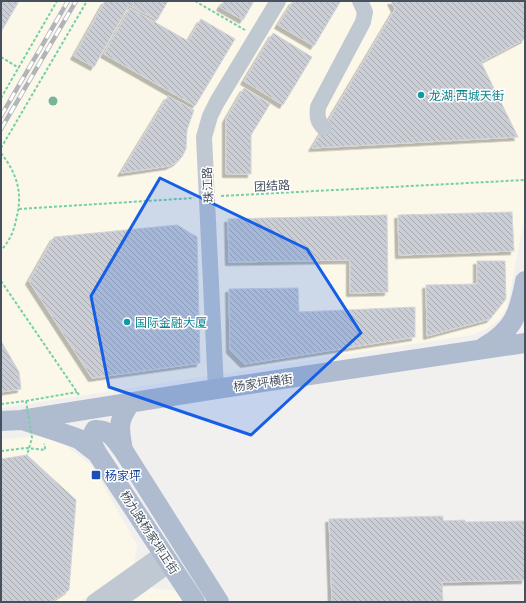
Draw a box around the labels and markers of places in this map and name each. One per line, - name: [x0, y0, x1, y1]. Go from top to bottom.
- place label: 龙湖·西城天街: [429, 88, 504, 102]
- marker: 龙湖·西城天街: [416, 90, 426, 100]
- place label: 国际金融大厦: [135, 315, 207, 329]
- marker: 国际金融大厦: [122, 317, 132, 327]
- place label: 杨家坪: [105, 468, 141, 482]
- marker: 杨家坪: [90, 469, 102, 481]

